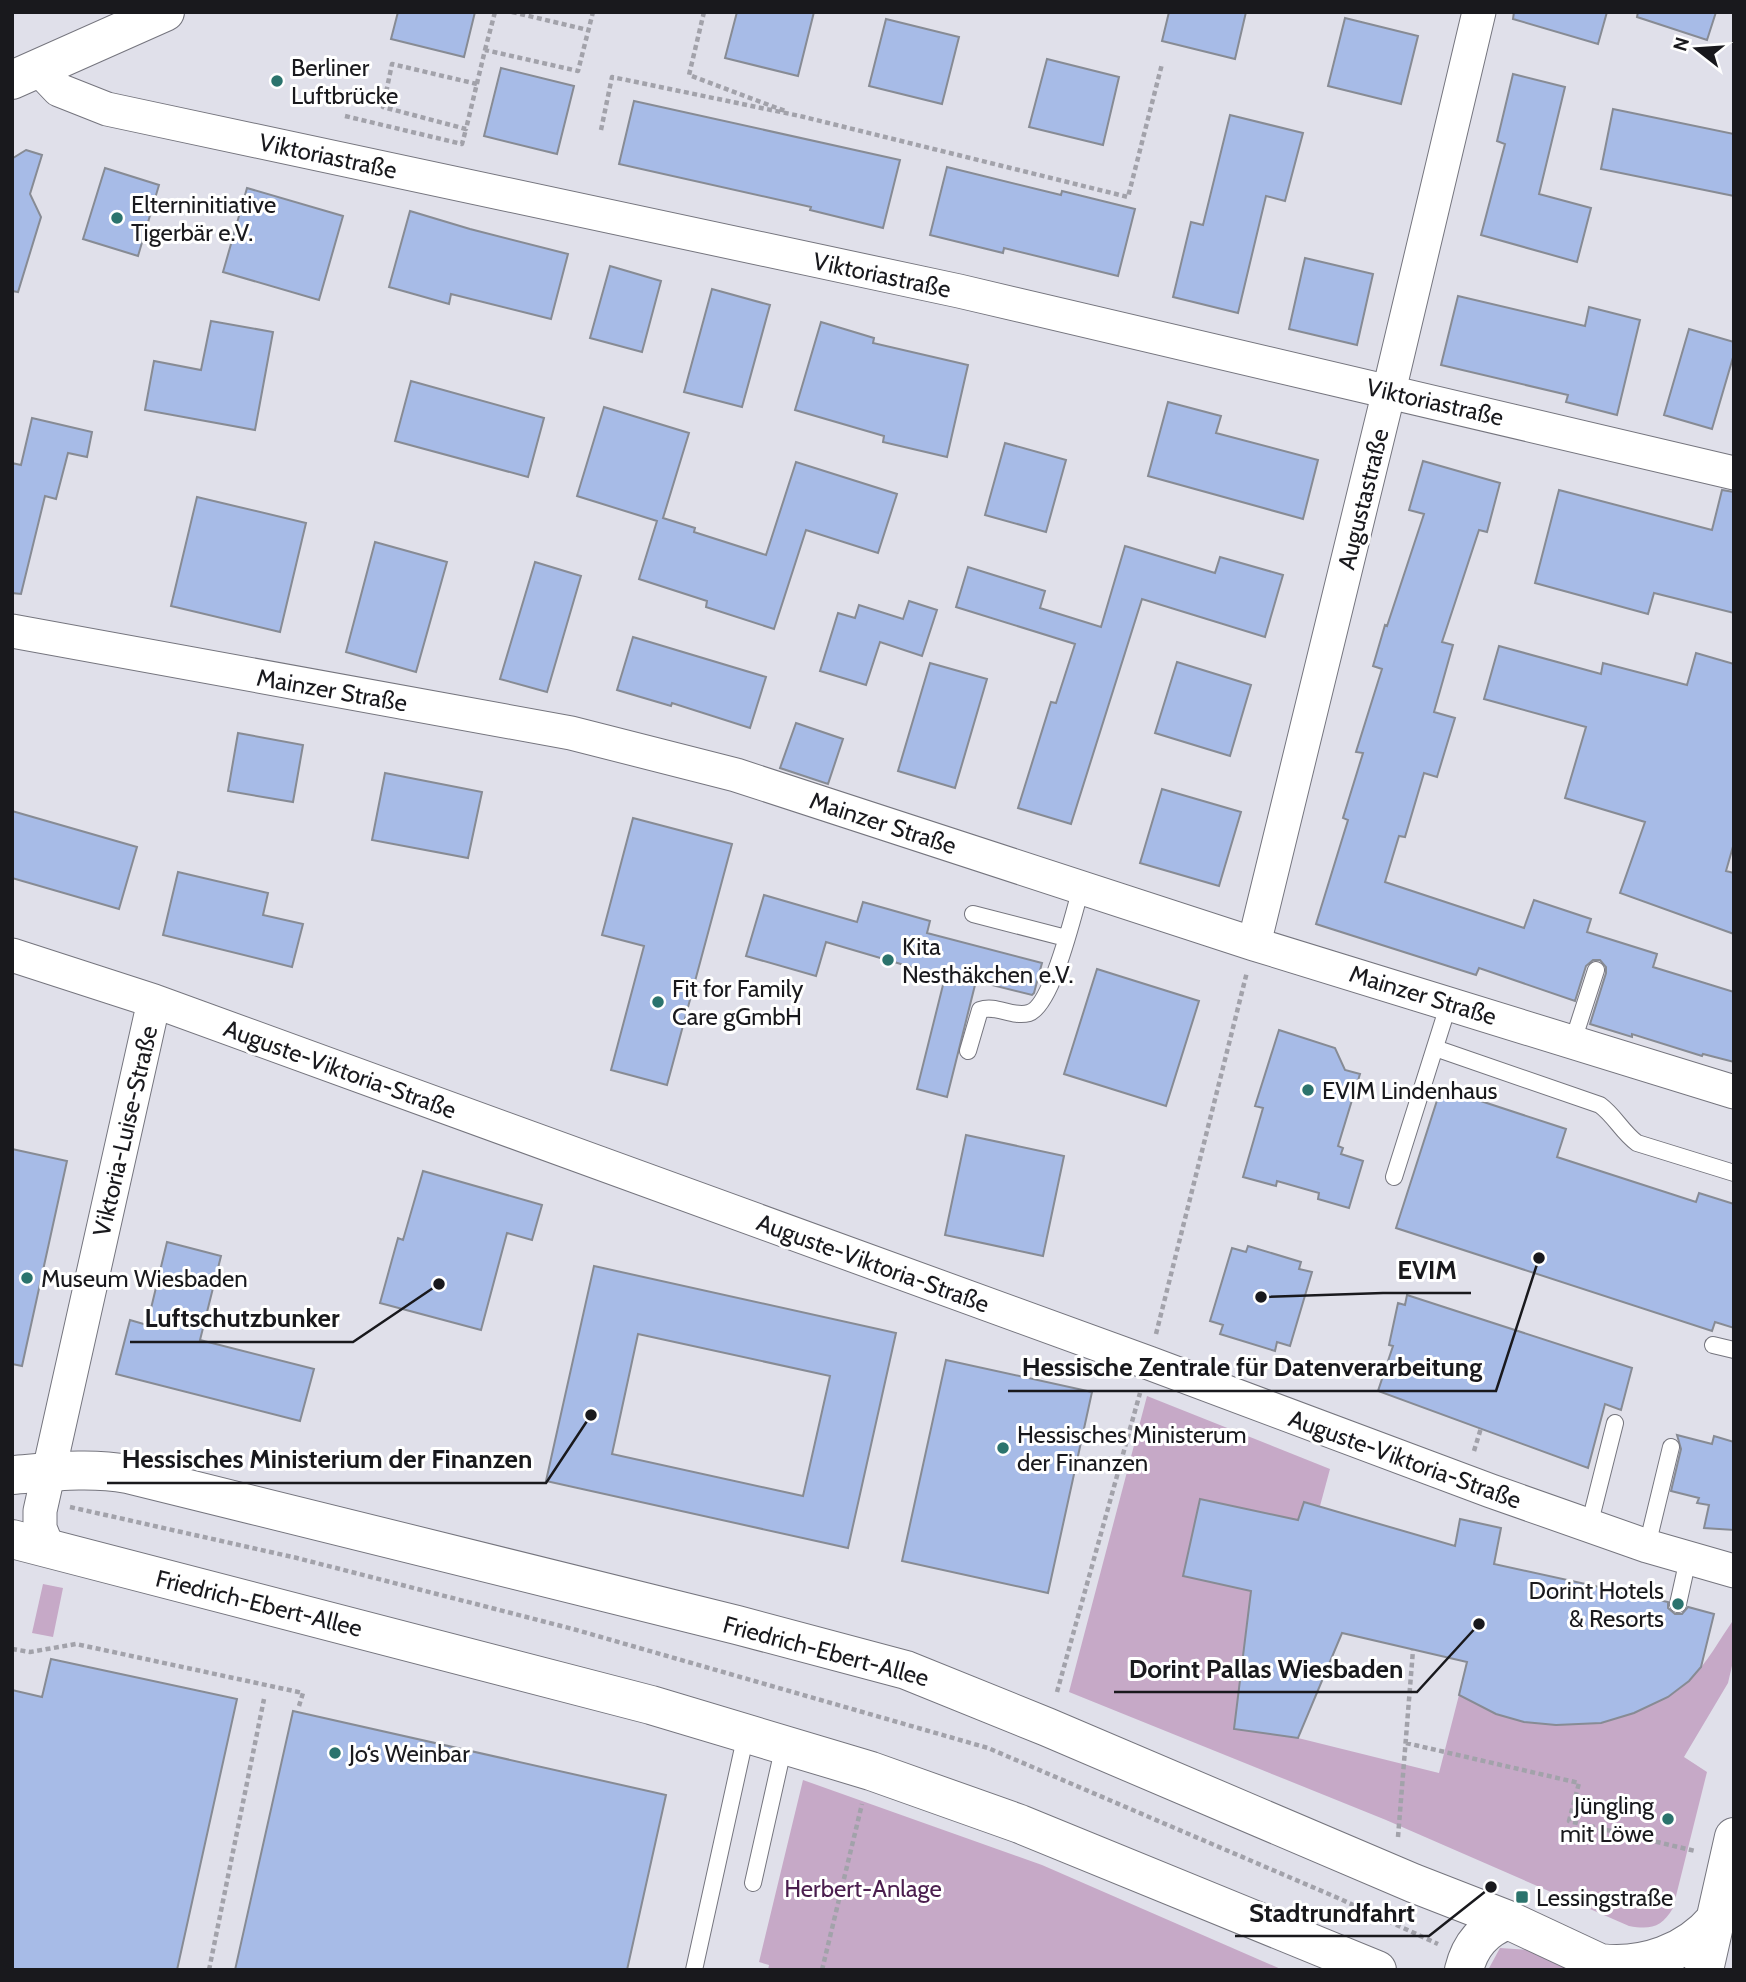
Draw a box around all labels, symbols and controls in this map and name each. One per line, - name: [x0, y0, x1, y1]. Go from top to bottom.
- north arrow: [1662, 14, 1732, 84]
- text: N: [1668, 34, 1694, 54]
- place label: Berliner Luftbrücke: [291, 53, 398, 110]
- marker: Berliner Luftbrücke: [269, 73, 285, 89]
- street label: Viktoriastraße: [257, 127, 399, 185]
- place label: Elterninitiative Tigerbär e.V.: [131, 190, 276, 247]
- marker: Elterninitiative Tigerbär e.V.: [109, 210, 125, 226]
- street label: Viktoriastraße: [811, 246, 953, 304]
- street label: Viktoriastraße: [1364, 372, 1506, 432]
- street label: Augustastraße: [1331, 426, 1395, 572]
- street label: Mainzer Straße: [254, 662, 410, 718]
- street label: Mainzer Straße: [806, 786, 960, 860]
- place label: Kita Nesthäkchen e.V.: [902, 932, 1073, 989]
- marker: Kita Nesthäkchen e.V.: [880, 952, 896, 968]
- street label: Mainzer Straße: [1346, 959, 1500, 1031]
- place label: Fit for Family Care gGmbH: [672, 974, 803, 1031]
- marker: Fit for Family Care gGmbH: [650, 994, 666, 1010]
- street label: Auguste-Viktoria-Straße: [220, 1013, 460, 1125]
- street label: Viktoria-Luise-Straße: [87, 1023, 163, 1239]
- place label: EVIM Lindenhaus: [1322, 1076, 1497, 1105]
- marker: EVIM Lindenhaus: [1300, 1082, 1316, 1098]
- street label: Auguste-Viktoria-Straße: [753, 1207, 993, 1319]
- callout: EVIM: [1383, 1246, 1471, 1293]
- text: EVIM: [1397, 1254, 1457, 1286]
- place label: Museum Wiesbaden: [41, 1264, 248, 1293]
- marker: Museum Wiesbaden: [19, 1270, 35, 1286]
- callout: Luftschutzbunker: [130, 1295, 353, 1342]
- text: Luftschutzbunker: [144, 1302, 340, 1334]
- callout: Hessische Zentrale für Datenverarbeitung: [1008, 1344, 1496, 1391]
- text: Hessische Zentrale für Datenverarbeitung: [1022, 1351, 1482, 1383]
- street label: Auguste-Viktoria-Straße: [1285, 1403, 1525, 1515]
- place label: Hessisches Ministerum der Finanzen: [1017, 1420, 1247, 1477]
- callout: Hessisches Ministerium der Finanzen: [107, 1436, 546, 1483]
- marker: Hessisches Ministerum der Finanzen: [995, 1440, 1011, 1456]
- text: Hessisches Ministerium der Finanzen: [122, 1443, 532, 1475]
- street label: Friedrich-Ebert-Allee: [153, 1563, 365, 1643]
- place label: Dorint Hotels & Resorts: [1529, 1576, 1664, 1633]
- marker: Dorint Hotels & Resorts: [1670, 1596, 1686, 1612]
- street label: Friedrich-Ebert-Allee: [720, 1610, 932, 1692]
- callout: Dorint Pallas Wiesbaden: [1114, 1645, 1417, 1692]
- text: Dorint Pallas Wiesbaden: [1129, 1653, 1403, 1685]
- place label: Jo‘s Weinbar: [348, 1739, 470, 1768]
- marker: Jo‘s Weinbar: [327, 1745, 343, 1761]
- place label: Jüngling mit Löwe: [1560, 1791, 1655, 1848]
- marker: Jüngling mit Löwe: [1660, 1811, 1676, 1827]
- park label: Herbert-Anlage: [784, 1874, 942, 1903]
- place label: Lessingstraße: [1536, 1883, 1673, 1912]
- callout: Stadtrundfahrt: [1235, 1889, 1429, 1936]
- marker: Lessingstraße: [1514, 1889, 1530, 1905]
- text: Stadtrundfahrt: [1249, 1897, 1415, 1929]

